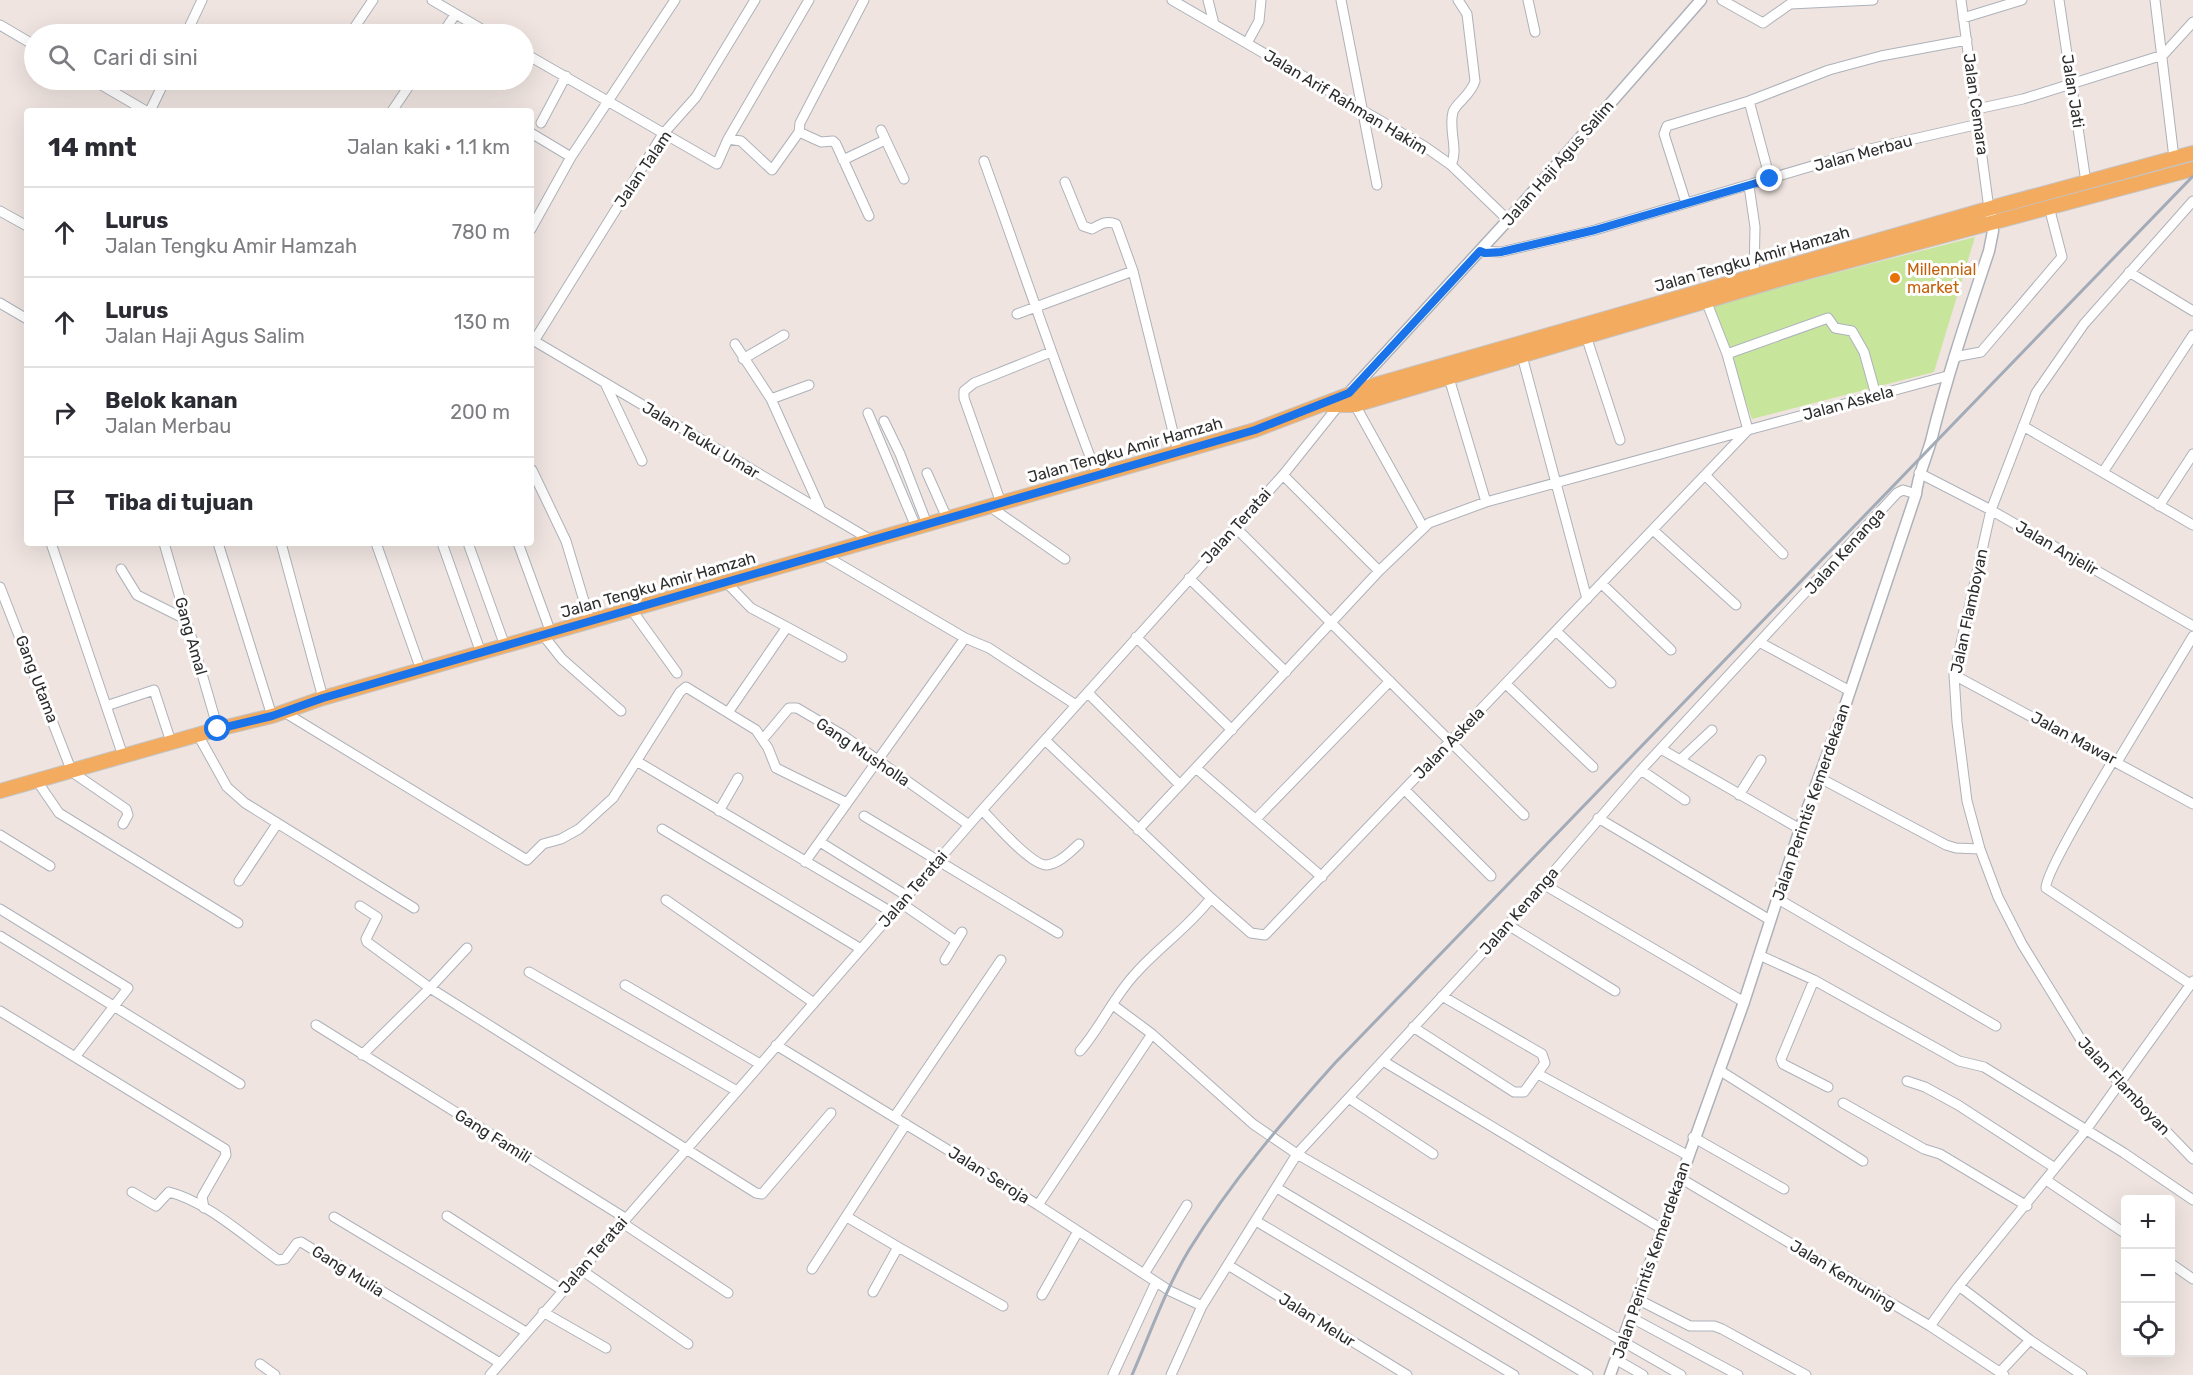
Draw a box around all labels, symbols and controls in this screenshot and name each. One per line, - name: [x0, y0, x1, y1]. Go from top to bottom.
- search box: [24, 24, 534, 90]
- icon: search: [45, 41, 78, 74]
- text: Cari di sini: [93, 44, 198, 71]
- street label: Jalan Arif Rahman Hakim: [1261, 46, 1431, 158]
- street label: Jalan Cemara: [1959, 52, 1993, 156]
- street label: Jalan Jati: [2058, 53, 2088, 129]
- street label: Jalan Haji Agus Salim: [1498, 96, 1618, 230]
- street label: Jalan Talam: [610, 127, 676, 211]
- street label: Jalan Merbau: [1812, 131, 1914, 175]
- text: 14 mnt: [48, 132, 137, 163]
- text: Jalan kaki · 1.1 km: [347, 135, 510, 159]
- route end: [1756, 165, 1782, 191]
- text: Lurus: [105, 207, 168, 234]
- icon: ahead: [48, 216, 81, 249]
- text: 780 m: [452, 220, 510, 244]
- street label: Jalan Tengku Amir Hamzah: [1652, 222, 1852, 296]
- text: Jalan Tengku Amir Hamzah: [105, 234, 357, 258]
- place label: Millennial market: [1907, 260, 1976, 297]
- marker: Millennial market: [1888, 271, 1902, 285]
- text: Lurus: [105, 297, 168, 324]
- icon: ahead: [48, 306, 81, 339]
- text: 130 m: [454, 310, 510, 334]
- text: Jalan Haji Agus Salim: [105, 324, 305, 348]
- street label: Jalan Askela: [1801, 382, 1895, 424]
- text: Belok kanan: [105, 387, 238, 414]
- icon: right: [48, 396, 81, 429]
- street label: Jalan Teuku Umar: [639, 398, 763, 482]
- text: 200 m: [450, 400, 510, 424]
- street label: Jalan Tengku Amir Hamzah: [1025, 413, 1225, 487]
- text: Jalan Merbau: [105, 414, 231, 438]
- street label: Jalan Teratai: [1197, 484, 1275, 568]
- icon: arrive: [48, 486, 81, 519]
- text: Tiba di tujuan: [105, 489, 253, 516]
- street label: Jalan Kenanga: [1801, 504, 1889, 598]
- street label: Jalan Anjelir: [2012, 517, 2102, 579]
- street label: Jalan Flamboyan: [1947, 547, 1991, 675]
- street label: Jalan Tengku Amir Hamzah: [558, 548, 758, 622]
- street label: Gang Amal: [171, 595, 211, 677]
- street label: Gang Utama: [12, 633, 62, 725]
- street label: Jalan Perintis Kemerdekaan: [1768, 701, 1854, 903]
- street label: Jalan Askela: [1410, 703, 1488, 783]
- street label: Jalan Mawar: [2028, 707, 2120, 769]
- street label: Gang Musholla: [813, 714, 913, 790]
- route start: [204, 715, 230, 741]
- street label: Jalan Teratai: [875, 847, 951, 931]
- street label: Jalan Kenanga: [1476, 863, 1562, 959]
- street label: Jalan Flamboyan: [2074, 1033, 2174, 1139]
- street label: Gang Famili: [451, 1105, 535, 1167]
- street label: Jalan Seroja: [945, 1143, 1033, 1207]
- street label: Jalan Perintis Kemerdekaan: [1608, 1159, 1694, 1361]
- map controls: [2121, 1195, 2175, 1357]
- button: +: [2121, 1195, 2175, 1249]
- street label: Jalan Teratai: [555, 1213, 631, 1297]
- street label: Jalan Kemuning: [1787, 1236, 1899, 1314]
- street label: Gang Mulia: [308, 1241, 388, 1301]
- button: −: [2121, 1249, 2175, 1303]
- street label: Jalan Melur: [1275, 1289, 1359, 1351]
- button: locate: [2121, 1303, 2175, 1357]

